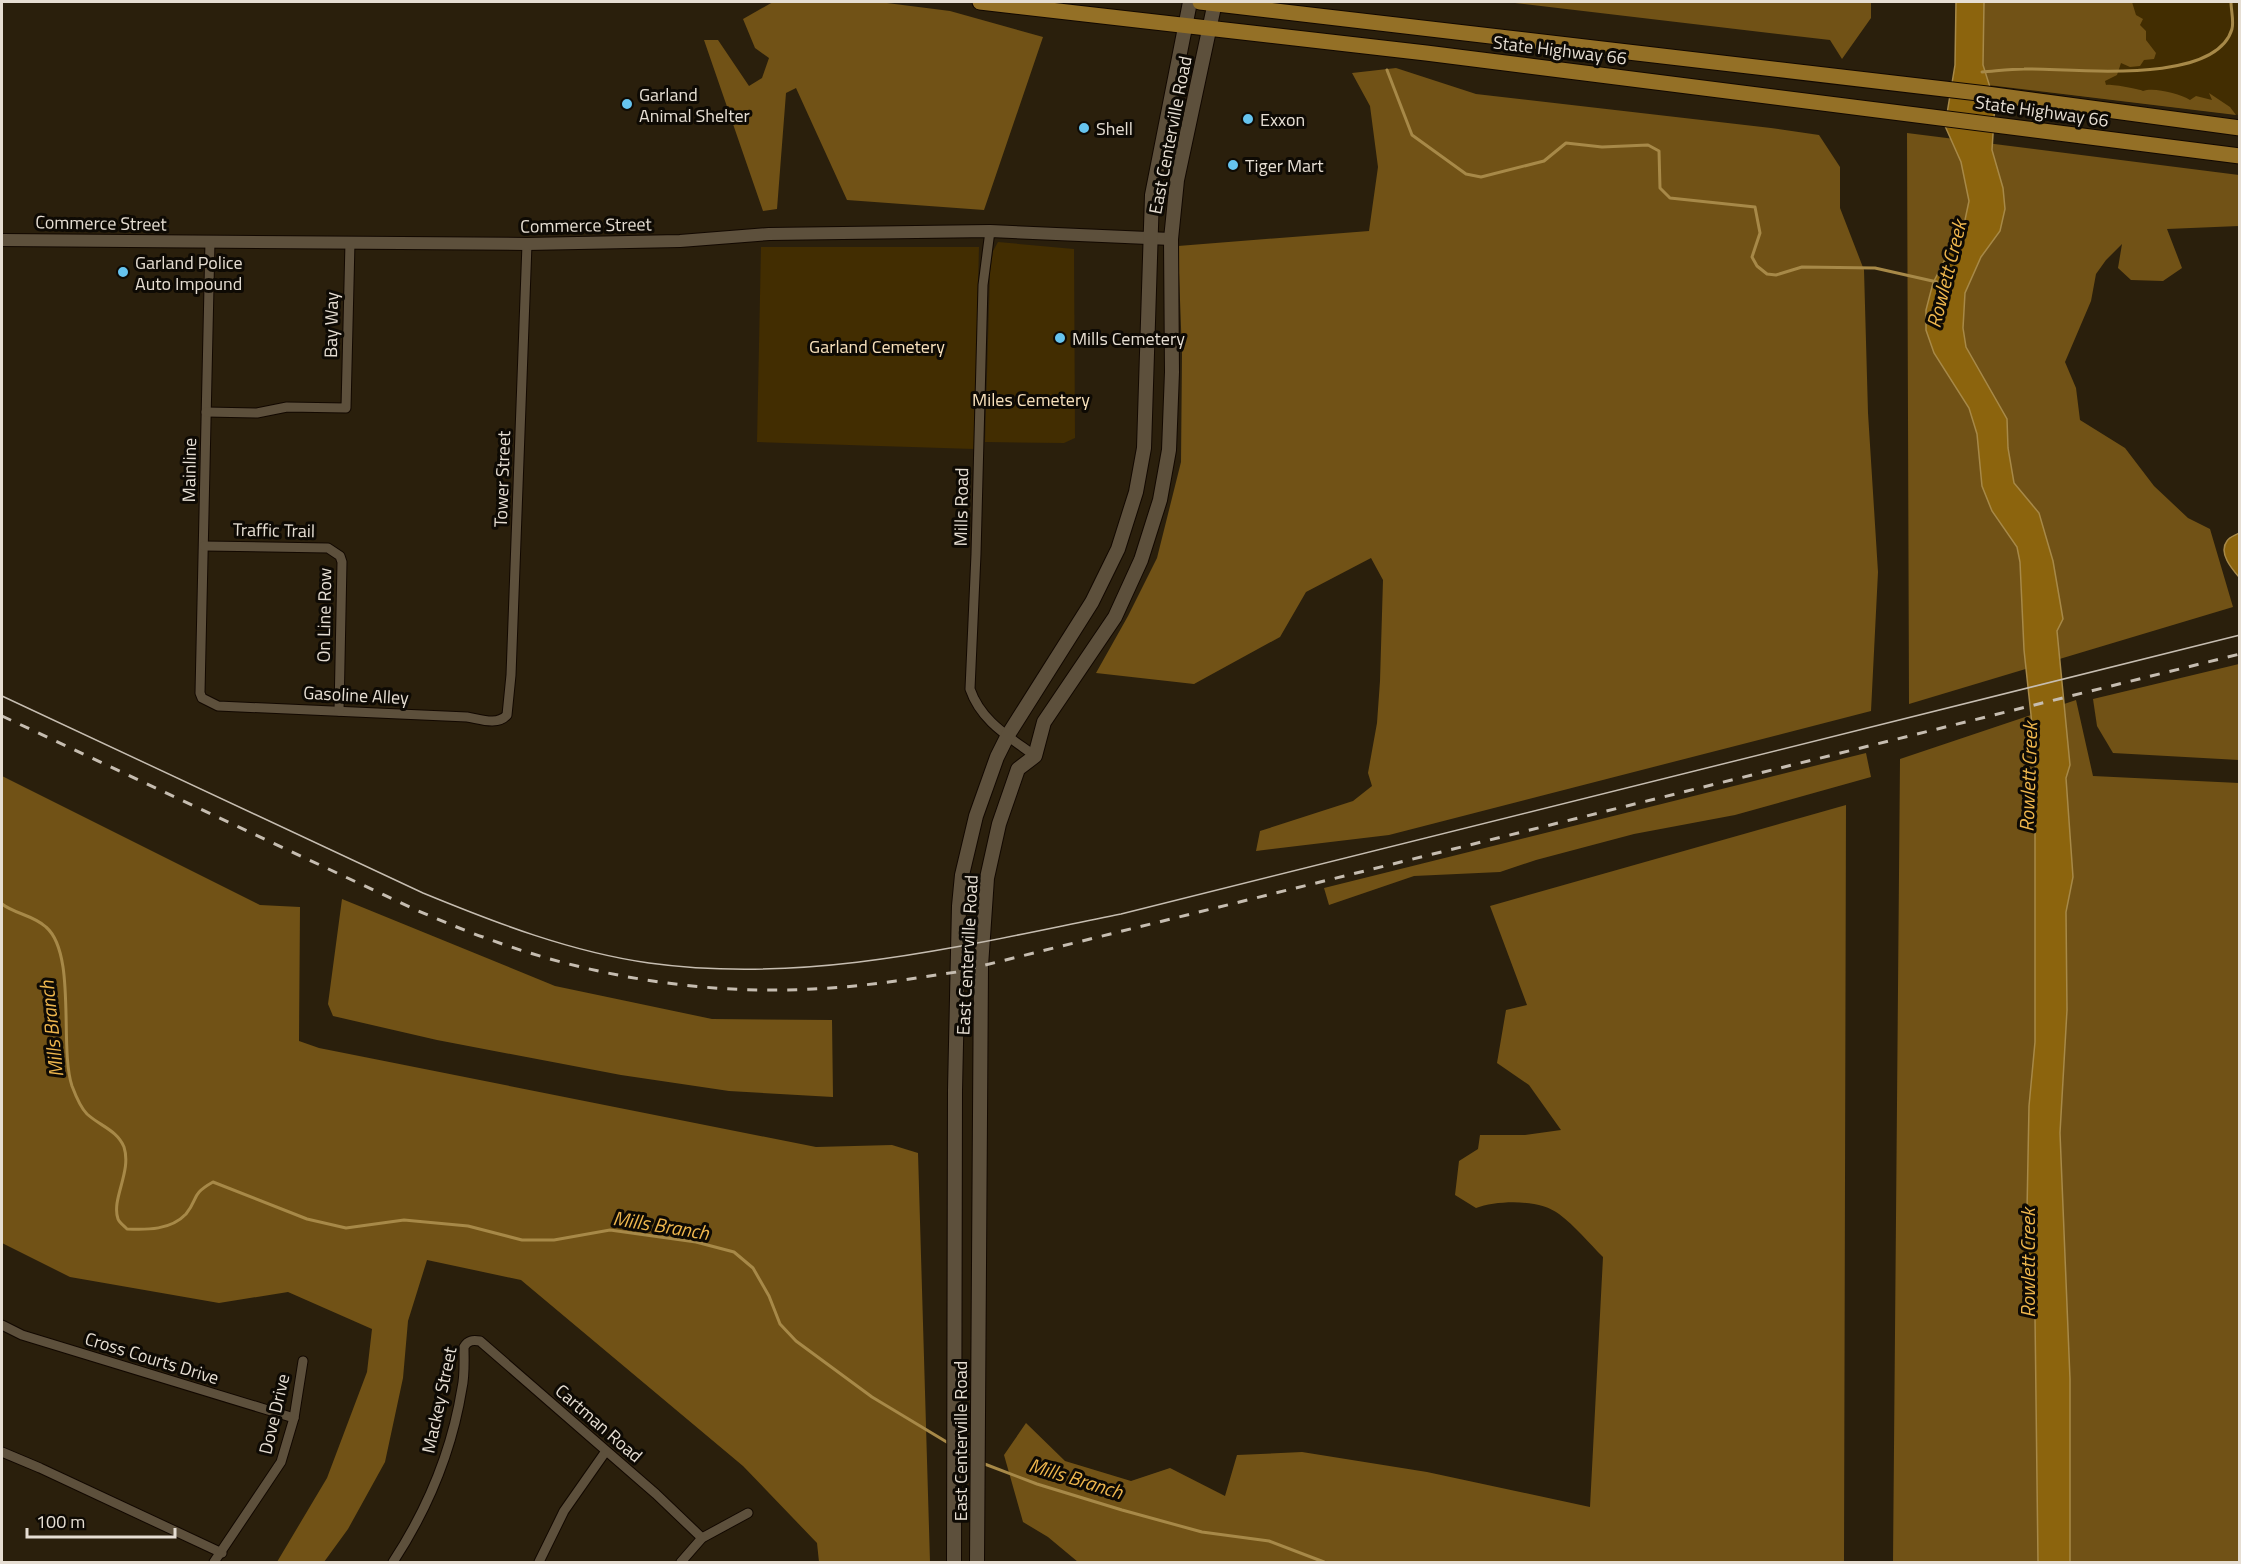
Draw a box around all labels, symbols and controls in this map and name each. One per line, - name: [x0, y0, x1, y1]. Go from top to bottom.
- street label: State Highway 66: [1492, 28, 1628, 72]
- street label: East Centerville Road: [1141, 54, 1199, 216]
- place label: Garland Animal Shelter: [639, 81, 750, 129]
- street label: State Highway 66: [1973, 88, 2111, 134]
- marker: Garland Animal Shelter: [620, 97, 634, 111]
- place label: Exxon: [1260, 106, 1305, 133]
- marker: Exxon: [1241, 112, 1255, 126]
- place label: Shell: [1096, 115, 1133, 142]
- marker: Shell: [1077, 121, 1091, 135]
- place label: Tiger Mart: [1245, 152, 1324, 179]
- marker: Tiger Mart: [1226, 158, 1240, 172]
- street label: Commerce Street: [35, 208, 168, 238]
- street label: Commerce Street: [520, 210, 653, 240]
- water label: Rowlett Creek: [1918, 215, 1975, 331]
- place label: Garland Police Auto Impound: [135, 249, 243, 297]
- marker: Garland Police Auto Impound: [116, 265, 130, 279]
- street label: Bay Way: [317, 291, 345, 358]
- place label: Mills Cemetery: [1072, 325, 1185, 352]
- marker: Mills Cemetery: [1053, 331, 1067, 345]
- park label: Garland Cemetery: [809, 333, 945, 360]
- park label: Miles Cemetery: [972, 386, 1090, 413]
- street label: Tower Street: [487, 430, 517, 528]
- street label: Mainline: [175, 437, 203, 503]
- street label: Mills Road: [947, 467, 975, 547]
- street label: Traffic Trail: [233, 516, 315, 544]
- street label: On Line Row: [310, 567, 338, 663]
- street label: Gasoline Alley: [303, 679, 410, 711]
- water label: Rowlett Creek: [2011, 720, 2045, 832]
- street label: East Centerville Road: [949, 874, 985, 1036]
- water label: Mills Branch: [30, 978, 71, 1079]
- water label: Mills Branch: [611, 1202, 712, 1248]
- water label: Rowlett Creek: [2012, 1206, 2043, 1318]
- street label: Cross Courts Drive: [82, 1325, 222, 1391]
- street label: Mackey Street: [415, 1344, 464, 1456]
- street label: East Centerville Road: [947, 1361, 974, 1521]
- street label: Dove Drive: [252, 1371, 296, 1457]
- street label: Cartman Road: [549, 1377, 649, 1469]
- water label: Mills Branch: [1025, 1449, 1128, 1507]
- scale bar: [27, 1501, 176, 1539]
- text: 100 m: [36, 1508, 85, 1535]

